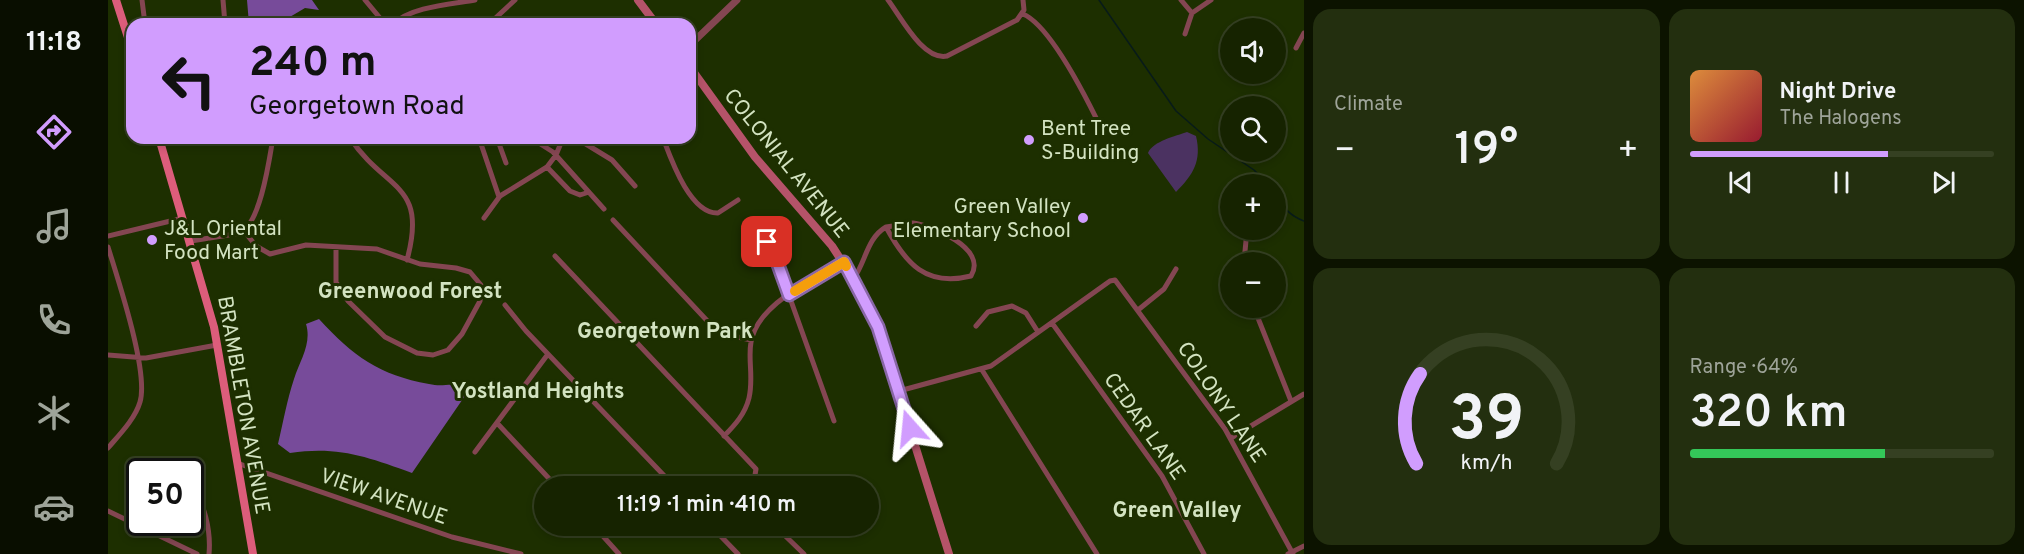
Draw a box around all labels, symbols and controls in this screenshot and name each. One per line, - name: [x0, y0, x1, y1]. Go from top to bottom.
- map controls: [1220, 18, 1286, 318]
- button: sound: [1220, 18, 1286, 84]
- text: 11:18: [26, 26, 82, 60]
- text: 240 m: [249, 38, 377, 91]
- icon: left: [150, 42, 228, 120]
- text: Night Drive: [1780, 79, 1896, 106]
- street label: COLONIAL AVENUE: [717, 84, 855, 244]
- text: Georgetown Road: [249, 90, 465, 124]
- text: Climate: [1334, 92, 1403, 118]
- button: search: [1220, 96, 1286, 162]
- text: The Halogens: [1780, 106, 1902, 132]
- icon: directions: [33, 111, 75, 153]
- place label: Bent Tree S-Building: [1041, 116, 1139, 167]
- text: 19°: [1454, 123, 1518, 180]
- text: −: [1334, 131, 1355, 173]
- text: +: [1617, 131, 1638, 173]
- marker: Bent Tree S-Building: [1022, 133, 1036, 147]
- icon: previous: [1724, 166, 1757, 199]
- icon: pause: [1825, 166, 1858, 199]
- icon: next: [1927, 166, 1960, 199]
- button: +: [1220, 174, 1286, 240]
- place label: Green Valley Elementary School: [893, 194, 1071, 245]
- icon: music: [33, 205, 75, 247]
- marker: Green Valley Elementary School: [1076, 211, 1090, 225]
- place label: J&L Oriental Food Mart: [164, 216, 282, 267]
- pin: [741, 216, 792, 267]
- icon: arrive: [750, 225, 783, 258]
- marker: J&L Oriental Food Mart: [145, 233, 159, 247]
- button: −: [1220, 252, 1286, 318]
- district label: Greenwood Forest: [318, 279, 502, 306]
- street label: BRAMBLETON AVENUE: [210, 294, 275, 517]
- icon: phone: [33, 299, 75, 341]
- district label: Georgetown Park: [577, 319, 753, 346]
- street label: COLONY LANE: [1170, 337, 1271, 469]
- text: Range · 64%: [1690, 355, 1798, 381]
- street label: CEDAR LANE: [1097, 368, 1191, 486]
- district label: Yostland Heights: [451, 379, 625, 406]
- text: 39: [1448, 383, 1524, 462]
- text: 320 km: [1690, 386, 1847, 443]
- icon: climate: [33, 392, 75, 434]
- position arrow: [878, 396, 942, 460]
- text: km/h: [1460, 450, 1512, 477]
- speed limit sign: 50: [126, 458, 204, 536]
- street label: VIEW AVENUE: [316, 463, 451, 532]
- icon: car: [33, 486, 75, 528]
- text: 11:19 · 1 min · 410 m: [617, 492, 796, 519]
- district label: Green Valley: [1113, 498, 1241, 525]

